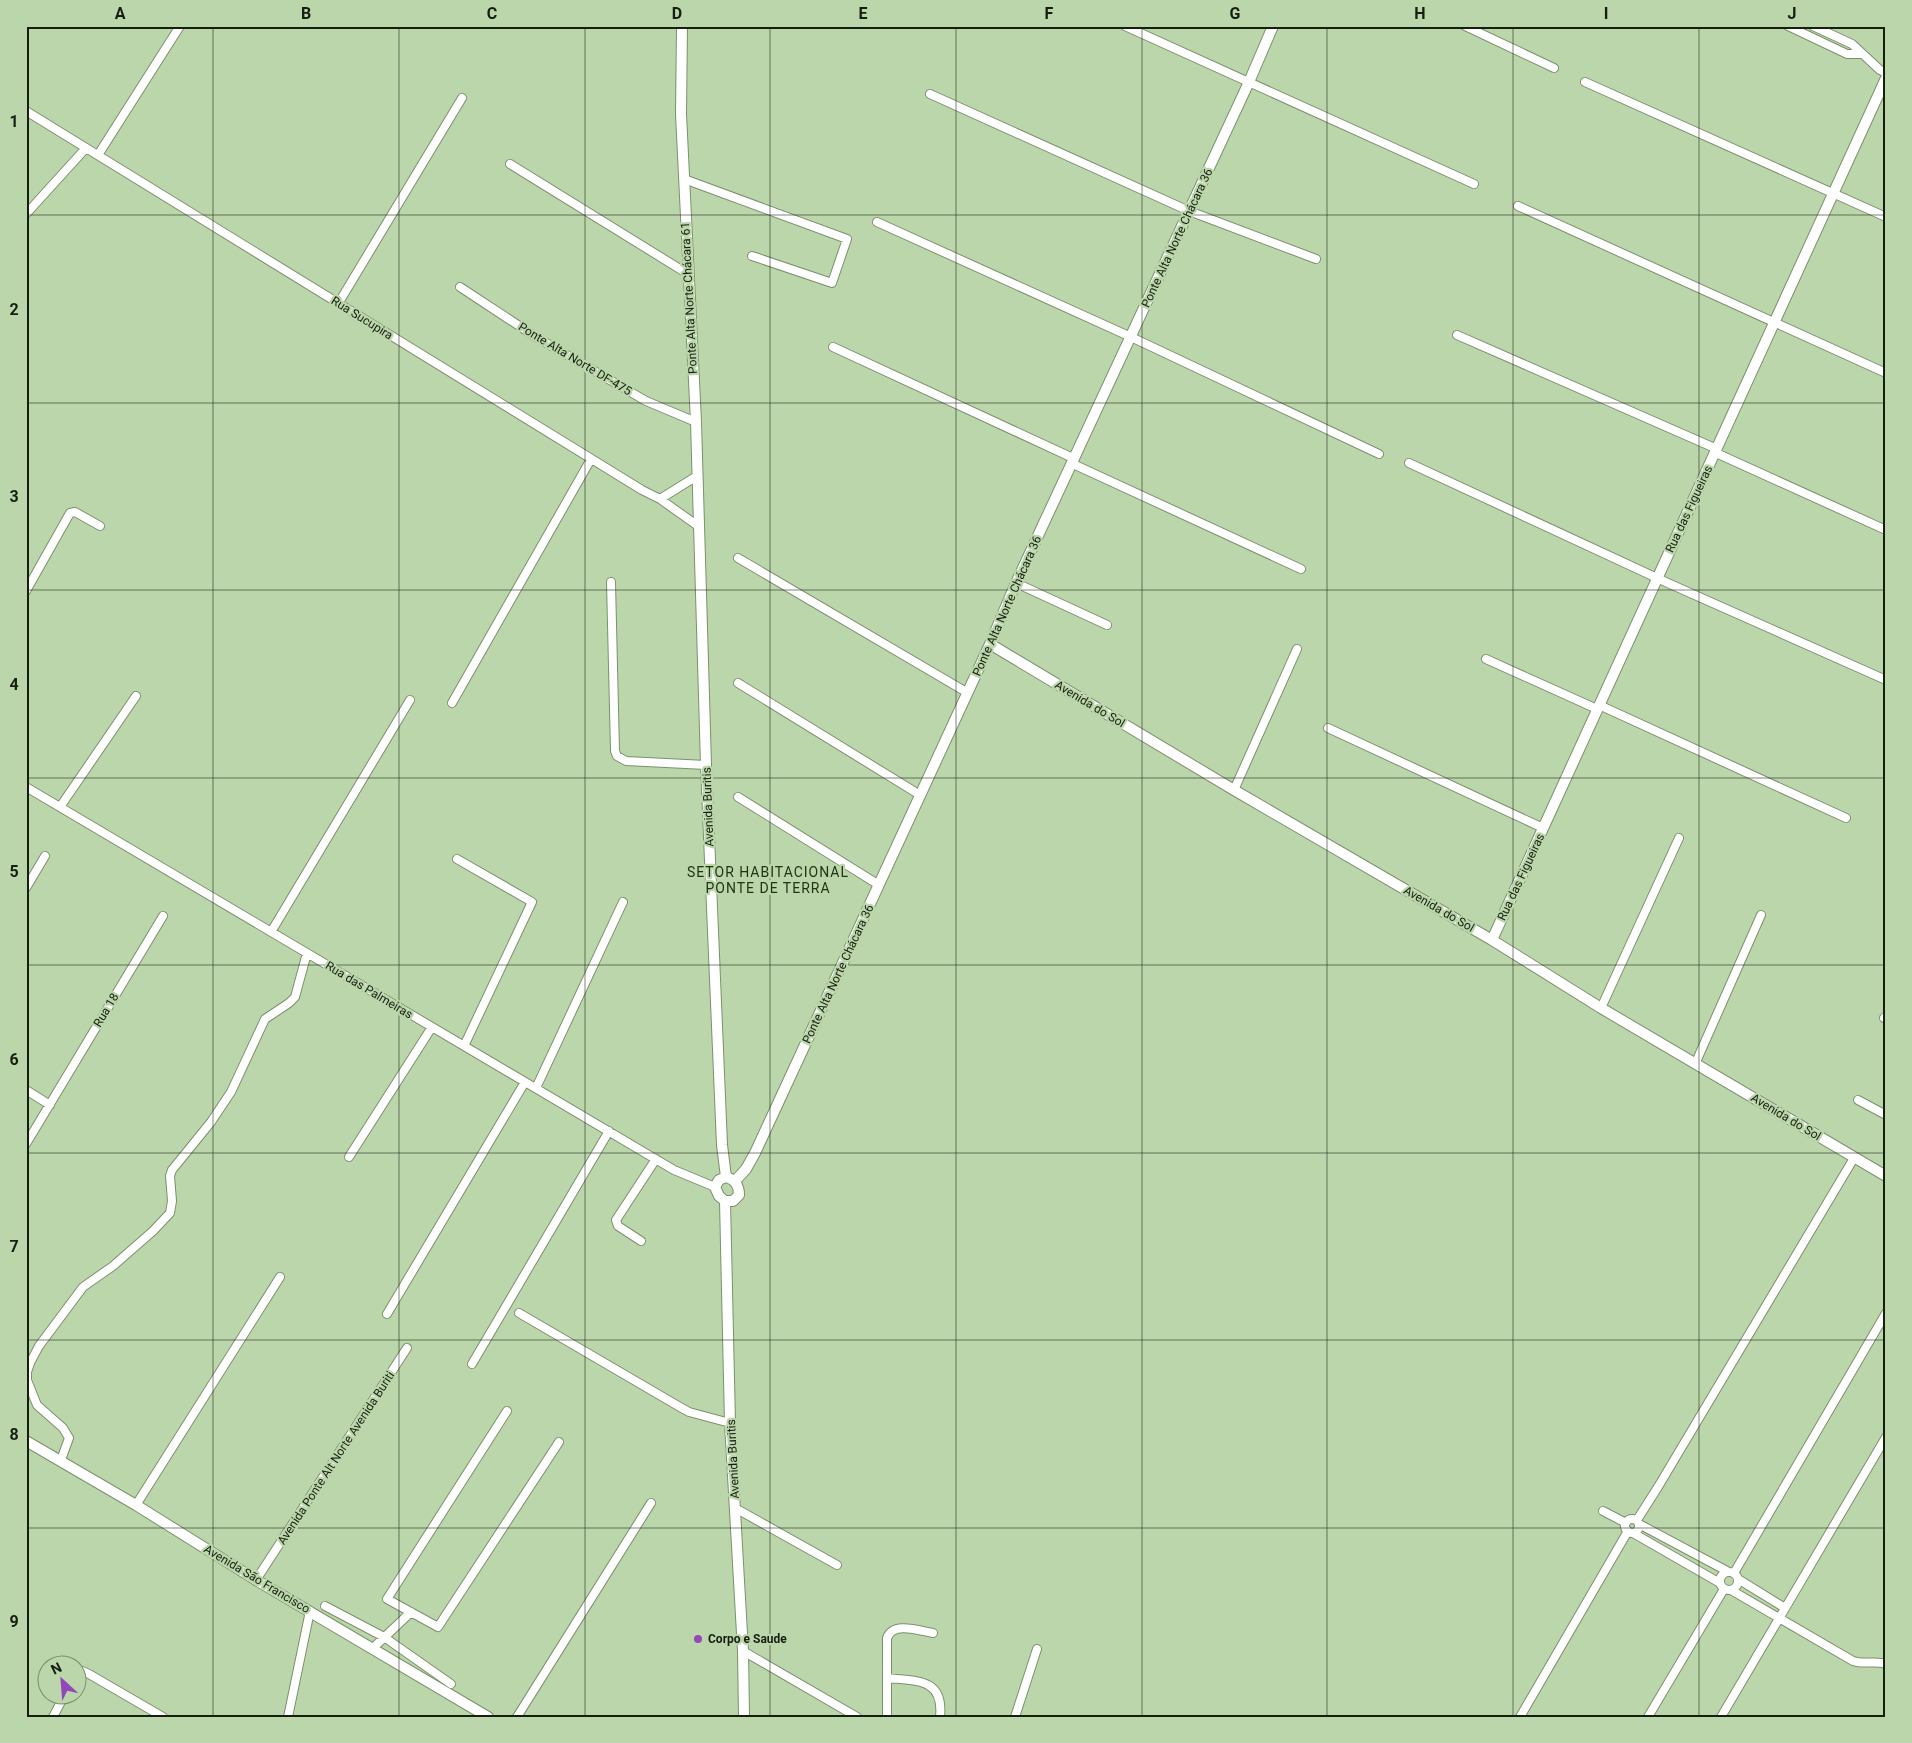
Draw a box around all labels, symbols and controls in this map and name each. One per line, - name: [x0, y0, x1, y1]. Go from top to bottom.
- text: A: [115, 4, 126, 23]
- text: B: [301, 4, 311, 23]
- text: C: [487, 4, 497, 23]
- text: D: [672, 4, 682, 23]
- text: E: [859, 4, 868, 23]
- text: F: [1045, 4, 1054, 23]
- text: G: [1230, 4, 1241, 23]
- text: H: [1414, 4, 1426, 23]
- text: I: [1604, 4, 1608, 23]
- text: J: [1788, 4, 1796, 23]
- text: 1: [9, 112, 19, 131]
- street label: Ponte Alta Norte Chácara 36: [1139, 166, 1216, 310]
- street label: Ponte Alta Norte Chácara 61: [678, 222, 700, 374]
- street label: Rua Sucupira: [329, 293, 395, 343]
- text: 2: [9, 300, 19, 319]
- street label: Ponte Alta Norte DF-475: [516, 320, 634, 398]
- street label: Rua das Figueiras: [1663, 463, 1715, 555]
- text: 3: [9, 487, 19, 506]
- street label: Ponte Alta Norte Chácara 36: [970, 533, 1044, 678]
- text: 4: [9, 675, 19, 694]
- street label: Avenida do Sol: [1053, 678, 1127, 730]
- street label: Avenida Buritis: [700, 767, 716, 847]
- street label: Rua das Figueiras: [1495, 831, 1547, 923]
- text: 5: [9, 862, 19, 881]
- district label: SETOR HABITACIONAL PONTE DE TERRA: [687, 864, 849, 896]
- street label: Avenida do Sol: [1401, 883, 1477, 935]
- street label: Ponte Alta Norte Chácara 36: [800, 902, 877, 1046]
- street label: Rua das Palmeiras: [323, 958, 415, 1022]
- street label: Rua 18: [90, 990, 122, 1029]
- text: 6: [9, 1050, 19, 1069]
- street label: Avenida do Sol: [1749, 1091, 1823, 1143]
- text: 7: [9, 1237, 19, 1256]
- street label: Avenida Ponte Alt Norte Avenida Buriti: [275, 1369, 397, 1547]
- street label: Avenida Buritis: [724, 1419, 742, 1499]
- text: 8: [9, 1425, 19, 1444]
- street label: Avenida São Francisco: [202, 1542, 313, 1616]
- text: 9: [9, 1612, 19, 1631]
- place label: Corpo e Saude: [708, 1632, 787, 1646]
- marker: Corpo e Saude: [692, 1633, 704, 1645]
- north arrow: [38, 1656, 88, 1706]
- text: N: [48, 1659, 64, 1678]

